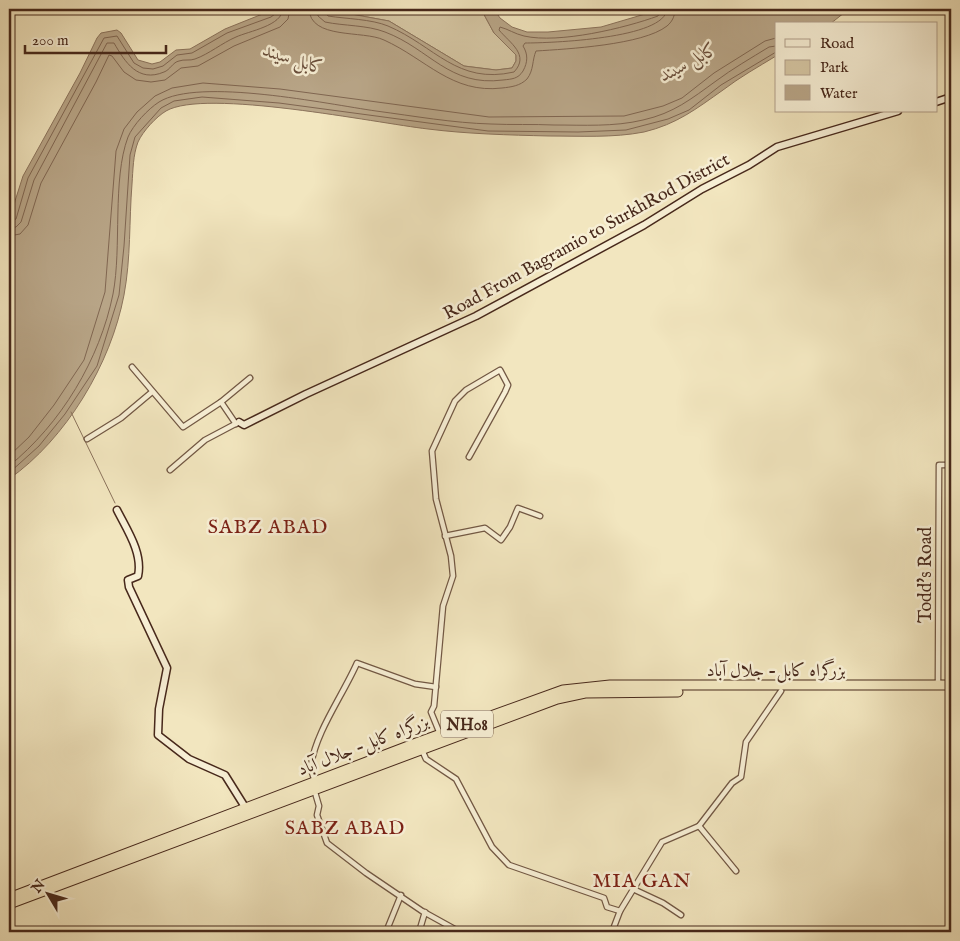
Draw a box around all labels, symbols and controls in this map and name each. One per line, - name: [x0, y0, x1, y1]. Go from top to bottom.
- scale bar: [25, 22, 166, 54]
- legend: [775, 22, 938, 112]
- text: 200 m: [32, 31, 69, 50]
- text: Road: [820, 34, 855, 53]
- water label: کابل سيند: [655, 37, 723, 88]
- water label: کابل سيند: [259, 39, 327, 81]
- text: Park: [820, 58, 850, 77]
- text: Water: [820, 84, 858, 103]
- street label: Road From Bagramio to SurkhRod District: [439, 149, 734, 326]
- district label: SABZ ABAD: [208, 515, 328, 540]
- street label: Todd's Road: [915, 527, 938, 623]
- street label: بزرگراه کابل- جلال آباد: [706, 658, 846, 683]
- street label: بزرگراه کابل- جلال آباد: [294, 709, 433, 782]
- road number: NH08: [441, 711, 493, 738]
- district label: SABZ ABAD: [285, 816, 405, 841]
- north arrow: [22, 868, 72, 918]
- district label: MIA GAN: [593, 869, 691, 894]
- text: N: [27, 876, 49, 898]

